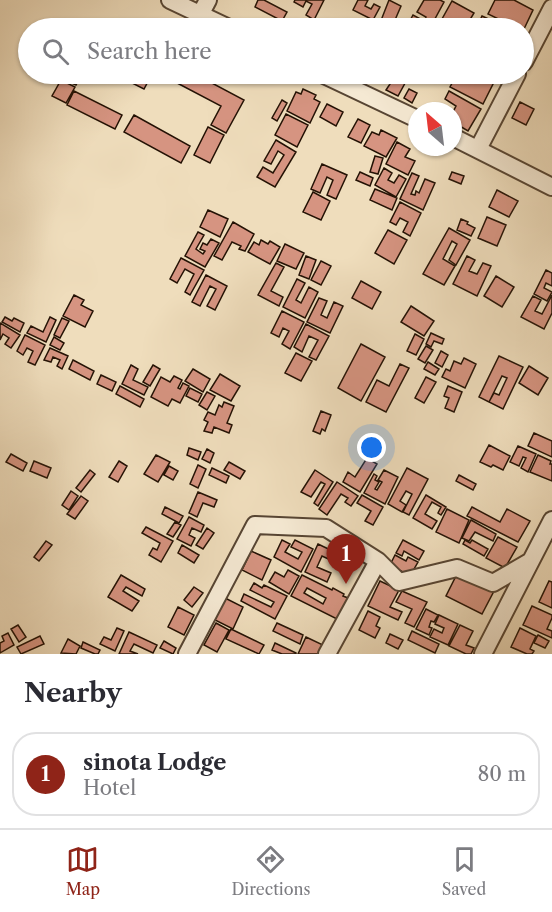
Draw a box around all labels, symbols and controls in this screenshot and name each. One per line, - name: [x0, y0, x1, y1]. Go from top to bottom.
- search box: [18, 18, 534, 84]
- icon: search: [39, 35, 72, 68]
- text: Search here: [87, 38, 212, 65]
- north arrow: [408, 102, 462, 156]
- your location: [357, 433, 386, 462]
- pin: 1: [326, 534, 366, 584]
- text: Nearby: [24, 677, 122, 709]
- text: sinota Lodge: [83, 749, 227, 776]
- text: 1: [41, 762, 50, 786]
- text: 80 m: [478, 762, 526, 786]
- text: Hotel: [83, 776, 136, 800]
- tab: Map: [66, 843, 100, 899]
- tab: Directions: [231, 843, 310, 899]
- tab: Saved: [442, 843, 486, 899]

